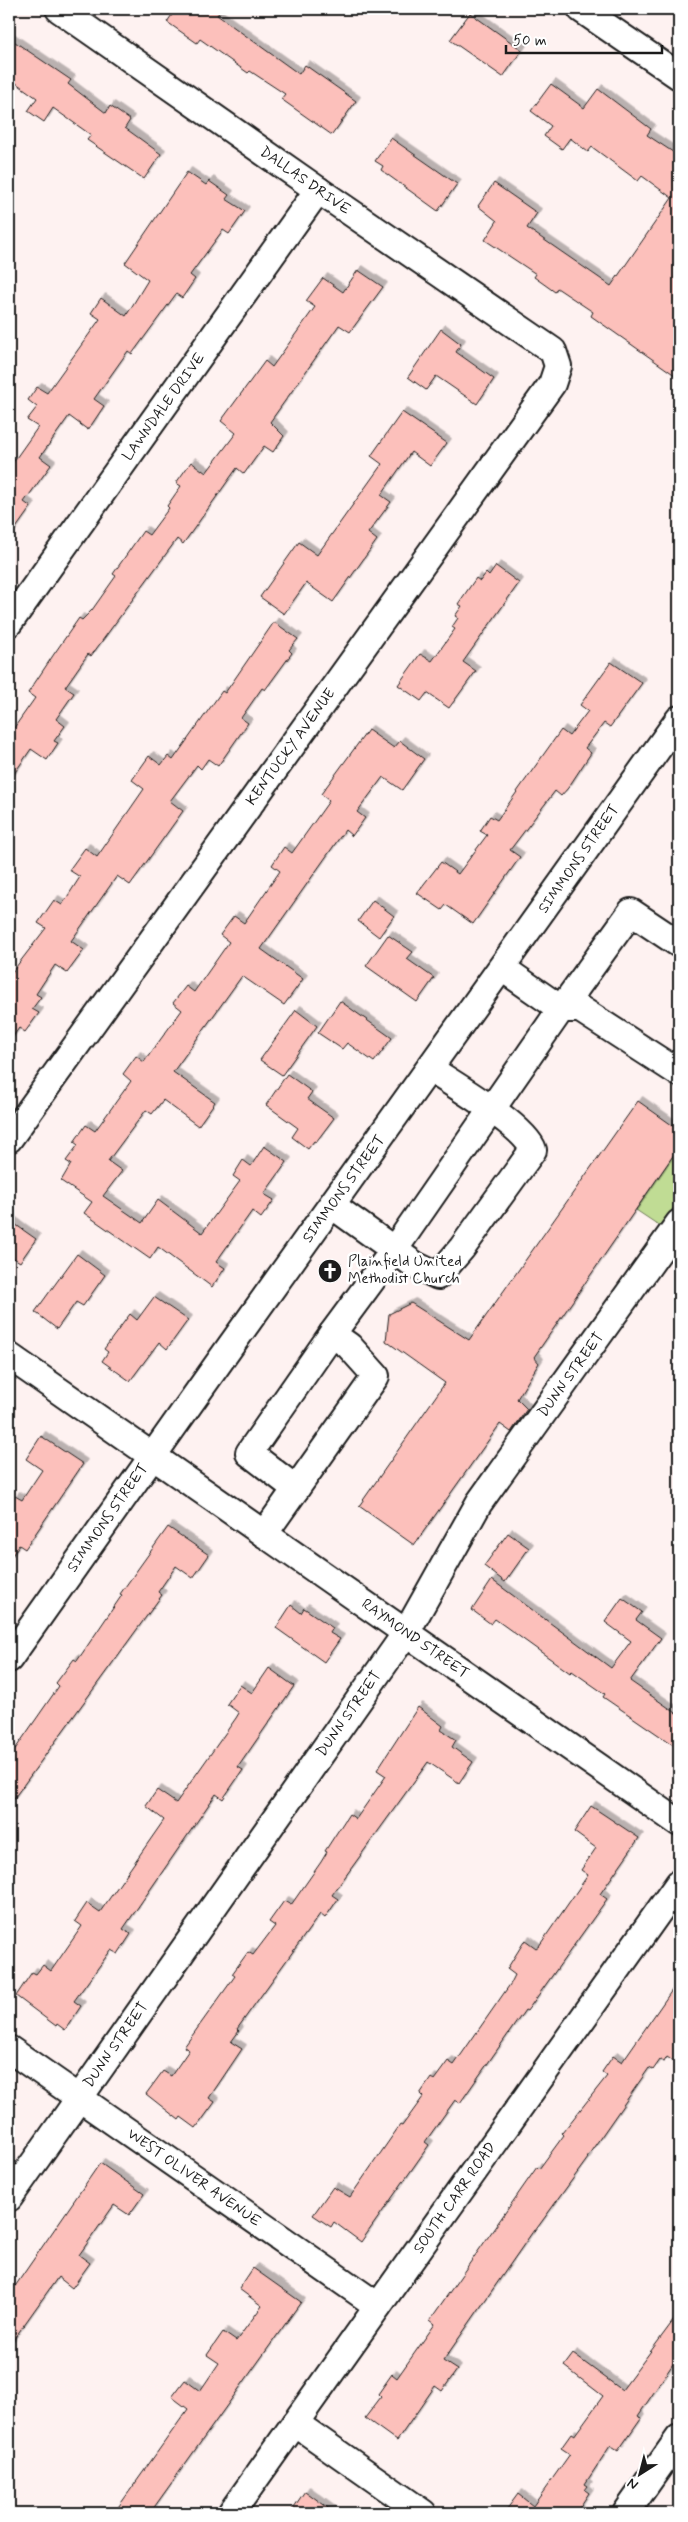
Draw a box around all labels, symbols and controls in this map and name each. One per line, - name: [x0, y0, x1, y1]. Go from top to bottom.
- scale bar: [506, 22, 662, 54]
- text: 50 m: [513, 31, 547, 51]
- street label: DALLAS DRIVE: [256, 142, 355, 220]
- street label: LAWNDALE DRIVE: [118, 349, 210, 465]
- street label: KENTUCKY AVENUE: [242, 684, 340, 810]
- street label: SIMMONS STREET: [534, 800, 624, 917]
- street label: SIMMONS STREET: [298, 1131, 390, 1247]
- place label: Plainfield United Methodist Church: [348, 1252, 462, 1289]
- church icon: Plainfield United Methodist Church: [317, 1258, 343, 1284]
- street label: DUNN STREET: [533, 1328, 609, 1422]
- street label: SIMMONS STREET: [63, 1459, 153, 1576]
- street label: RAYMOND STREET: [357, 1594, 473, 1684]
- street label: DUNN STREET: [312, 1667, 386, 1761]
- street label: DUNN STREET: [79, 1998, 153, 2092]
- street label: WEST OLIVER AVENUE: [123, 2124, 265, 2232]
- street label: SOUTH CARR ROAD: [409, 2138, 501, 2258]
- north arrow: [616, 2450, 666, 2500]
- text: N: [624, 2474, 642, 2494]

